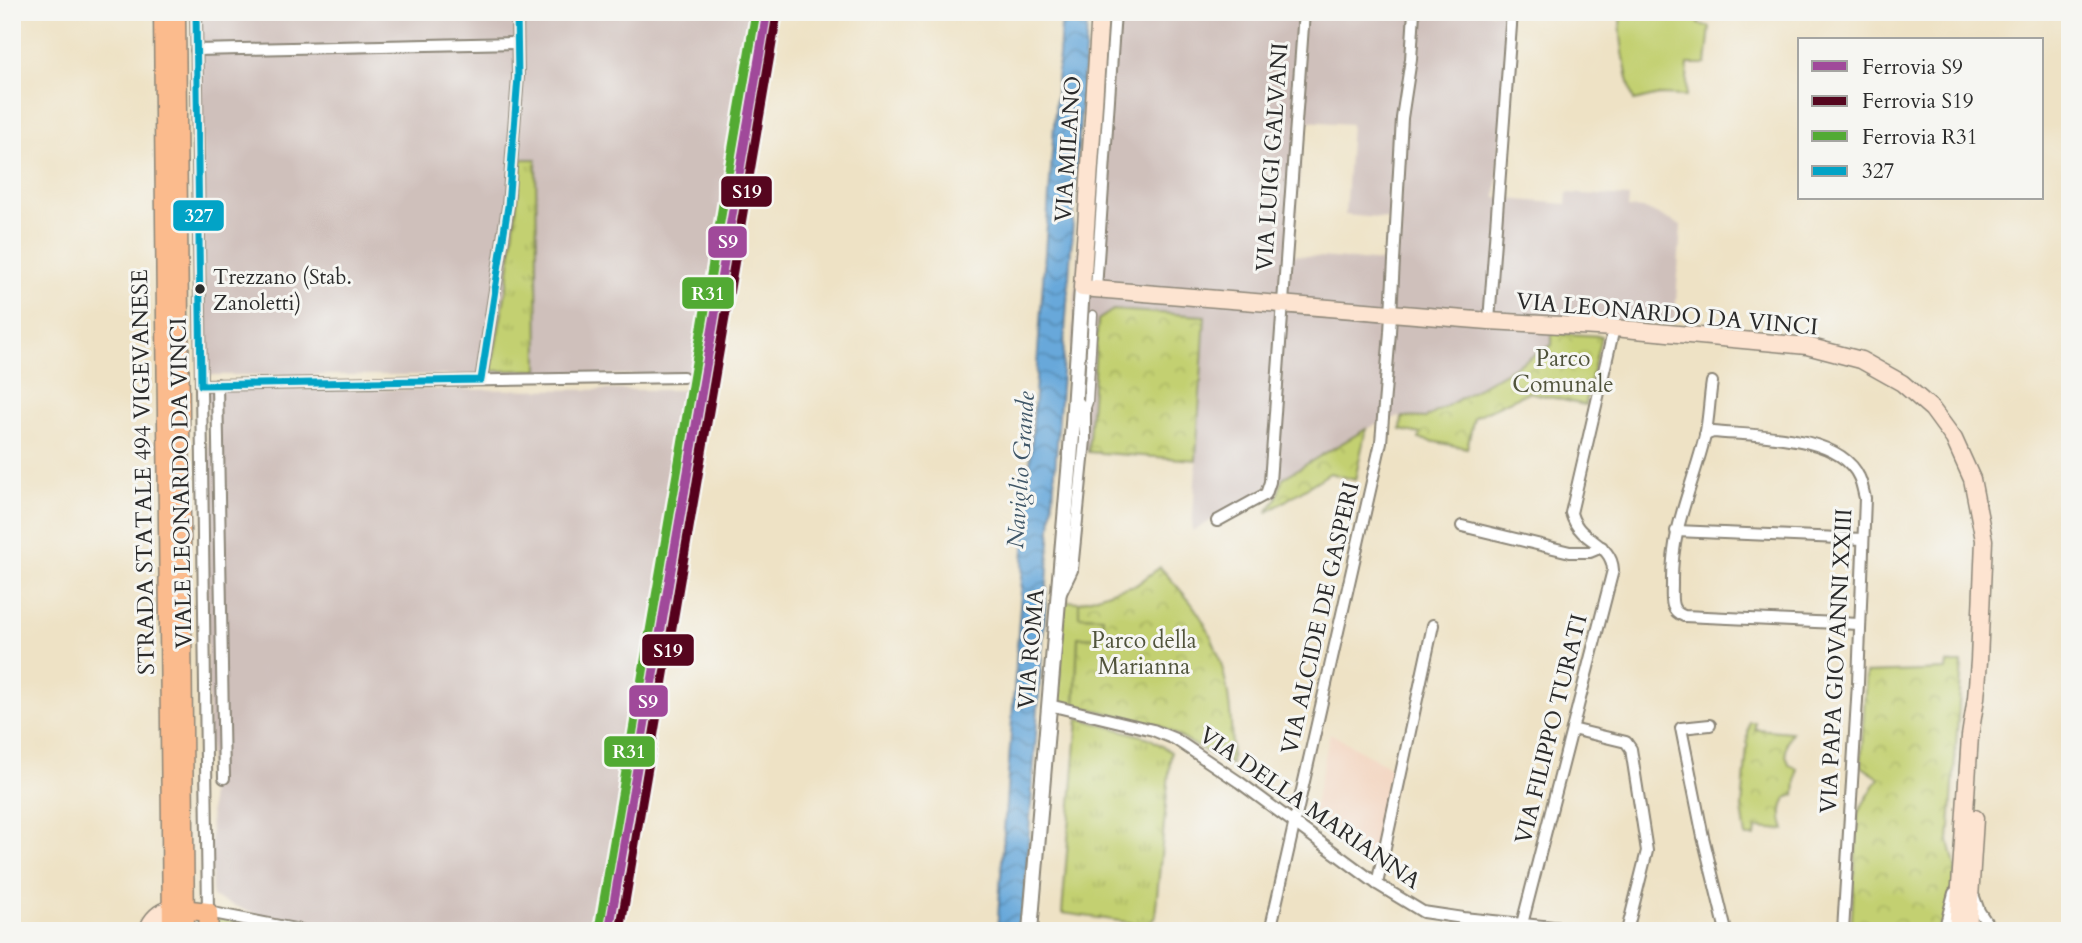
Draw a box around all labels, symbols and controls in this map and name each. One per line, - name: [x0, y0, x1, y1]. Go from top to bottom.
- legend: [1798, 38, 2044, 200]
- street label: VIA LUIGI GALVANI: [1249, 42, 1295, 272]
- text: Ferrovia S9: [1862, 53, 1963, 82]
- street label: VIA MILANO: [1047, 75, 1089, 223]
- text: Ferrovia S19: [1862, 87, 1974, 116]
- text: Ferrovia R31: [1862, 123, 1977, 152]
- text: 327: [1862, 157, 1895, 186]
- line badge: S19: [720, 175, 773, 208]
- text: S19: [732, 179, 762, 205]
- line badge: 327: [172, 199, 225, 232]
- text: 327: [184, 203, 214, 229]
- line badge: S9: [707, 225, 748, 259]
- text: S9: [718, 229, 738, 255]
- place label: Trezzano (Stab. Zanoletti): [213, 263, 352, 318]
- street label: STRADA STATALE 494 VIGEVANESE: [124, 269, 162, 675]
- line badge: R31: [681, 276, 735, 310]
- text: R31: [691, 281, 725, 307]
- marker: Trezzano (Stab. Zanoletti): [193, 282, 207, 296]
- street label: VIA LEONARDO DA VINCI: [1515, 285, 1819, 343]
- street label: VIALE LEONARDO DA VINCI: [163, 317, 199, 649]
- park label: Parco Comunale: [1512, 343, 1614, 400]
- water label: Naviglio Grande: [999, 390, 1043, 550]
- street label: VIA ALCIDE DE GASPERI: [1274, 479, 1366, 757]
- street label: VIA PAPA GIOVANNI XXIII: [1813, 508, 1859, 814]
- street label: VIA ROMA: [1010, 587, 1052, 711]
- street label: VIA FILIPPO TURATI: [1507, 611, 1595, 847]
- park label: Parco della Marianna: [1091, 625, 1197, 682]
- line badge: S19: [641, 633, 695, 667]
- text: S19: [653, 638, 683, 664]
- line badge: S9: [628, 684, 669, 718]
- text: S9: [638, 689, 658, 715]
- street label: VIA DELLA MARIANNA: [1193, 719, 1428, 897]
- line badge: R31: [603, 735, 656, 768]
- text: R31: [612, 739, 646, 765]

